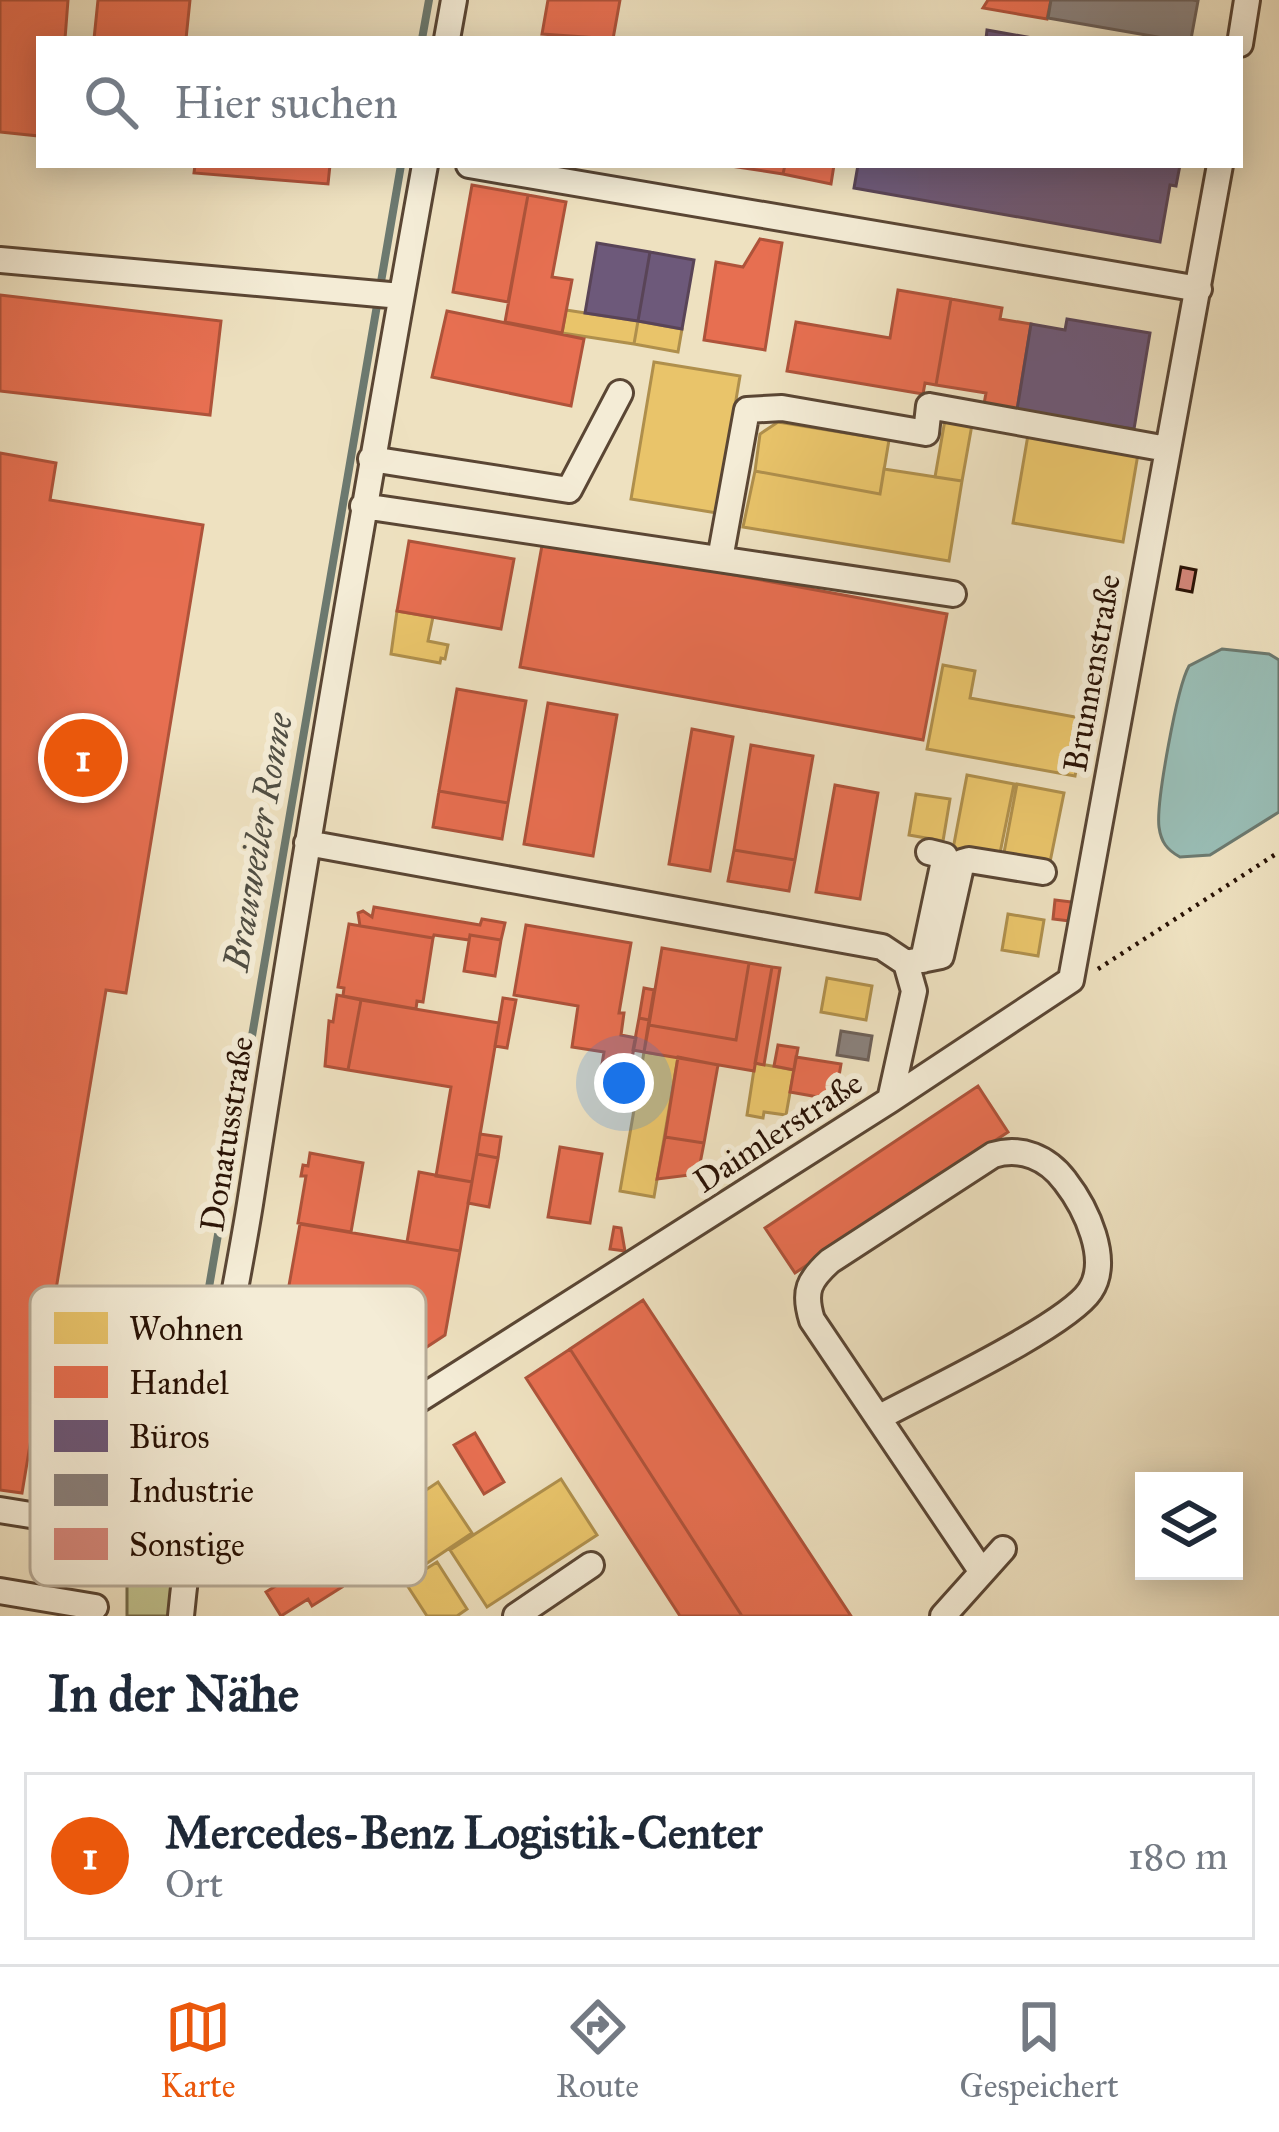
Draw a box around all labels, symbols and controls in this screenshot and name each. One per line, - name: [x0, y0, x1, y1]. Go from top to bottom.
- search box: [36, 36, 1243, 168]
- icon: search: [78, 69, 144, 135]
- text: Hier suchen: [174, 75, 398, 130]
- street label: Brunnenstraße: [1055, 571, 1129, 775]
- water label: Brauweiler Ronne: [213, 708, 303, 976]
- pin: 1: [44, 713, 122, 803]
- street label: Donatusstraße: [192, 1034, 262, 1234]
- your location: [594, 1053, 654, 1113]
- street label: Daimlerstraße: [686, 1063, 870, 1201]
- legend: [30, 1286, 426, 1586]
- text: Wohnen: [129, 1309, 244, 1349]
- text: Handel: [129, 1363, 229, 1403]
- text: Büros: [129, 1417, 210, 1457]
- text: Industrie: [129, 1471, 254, 1511]
- map controls: [1135, 1472, 1243, 1580]
- button: layers: [1135, 1472, 1243, 1580]
- text: Sonstige: [129, 1525, 245, 1565]
- text: In der Nähe: [48, 1663, 299, 1725]
- text: Mercedes-Benz Logistik-Center: [165, 1805, 762, 1860]
- text: 1: [82, 1832, 98, 1880]
- text: 180 m: [1128, 1832, 1228, 1880]
- text: Ort: [165, 1860, 223, 1908]
- tab: Karte: [160, 1994, 235, 2106]
- tab: Route: [556, 1994, 639, 2106]
- tab: Gespeichert: [960, 1994, 1119, 2106]

